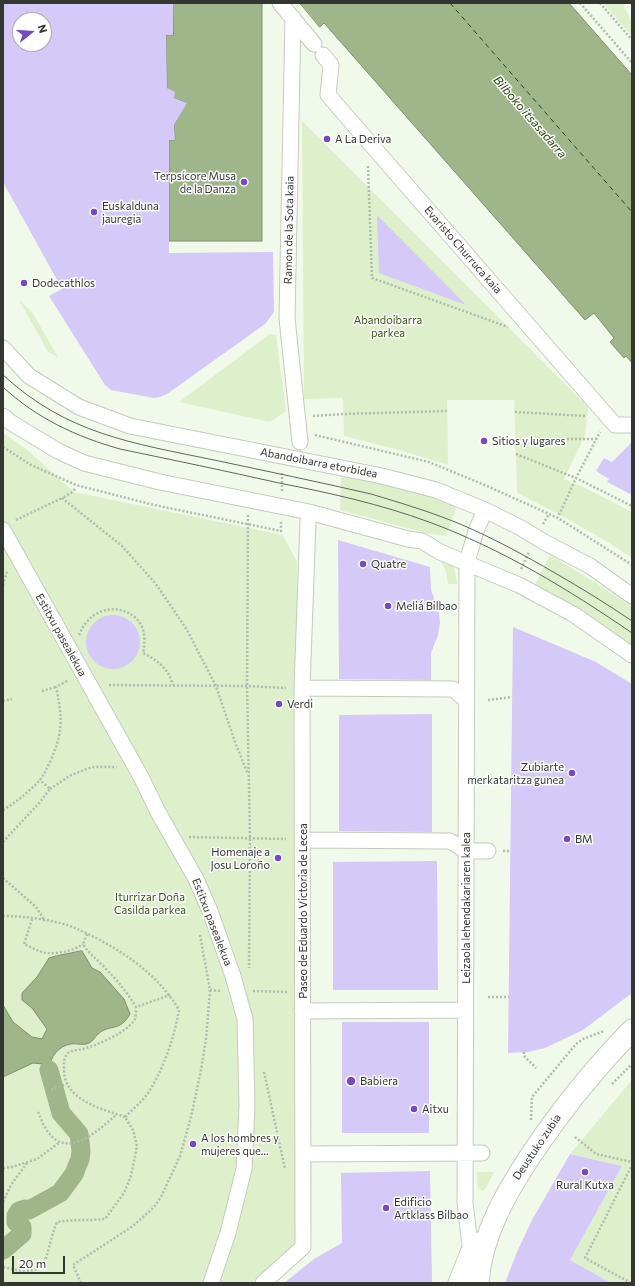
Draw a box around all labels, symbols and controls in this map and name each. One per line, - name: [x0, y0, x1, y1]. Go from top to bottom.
- north arrow: [12, 12, 52, 52]
- text: N: [36, 23, 50, 34]
- water label: Bilboko itsasadarra: [490, 73, 570, 161]
- place label: A La Deriva: [335, 132, 391, 146]
- marker: A La Deriva: [322, 134, 332, 144]
- place label: Terpsícore Musa de la Danza: [154, 169, 236, 195]
- street label: Ramon de la Sota kaia: [281, 176, 297, 284]
- marker: Terpsícore Musa de la Danza: [239, 177, 249, 187]
- place label: Euskalduna jauregia: [102, 199, 159, 225]
- street label: Evaristo Churruca kaia: [421, 204, 505, 296]
- marker: Euskalduna jauregia: [89, 207, 99, 217]
- place label: Dodecathlos: [32, 276, 95, 290]
- marker: Dodecathlos: [19, 278, 29, 288]
- park label: Abandoibarra parkea: [354, 313, 422, 339]
- place label: Sitios y lugares: [492, 434, 566, 448]
- marker: Sitios y lugares: [479, 436, 489, 446]
- street label: Abandoibarra etorbidea: [259, 445, 379, 481]
- place label: Quatre: [371, 557, 406, 571]
- marker: Quatre: [358, 559, 368, 569]
- street label: Estitxu pasealekua: [33, 591, 89, 679]
- place label: Meliá Bilbao: [396, 599, 457, 613]
- marker: Meliá Bilbao: [383, 601, 393, 611]
- place label: Verdi: [287, 697, 313, 711]
- marker: Verdi: [274, 699, 284, 709]
- place label: Zubiarte merkataritza gunea: [467, 760, 564, 786]
- marker: Zubiarte merkataritza gunea: [567, 768, 577, 778]
- street label: Paseo de Eduardo Victoria de Lecea: [296, 823, 310, 999]
- street label: Leizaola lehendakariaren kalea: [459, 832, 473, 984]
- place label: BM: [575, 832, 593, 846]
- marker: BM: [562, 834, 572, 844]
- place label: Homenaje a Josu Loroño: [211, 845, 270, 871]
- marker: Homenaje a Josu Loroño: [273, 853, 283, 863]
- street label: Estitxu pasealekua: [189, 876, 235, 968]
- park label: Iturrizar Doña Casilda parkea: [114, 890, 186, 916]
- place label: Babiera: [360, 1074, 398, 1088]
- marker: Babiera: [345, 1075, 357, 1087]
- place label: Aitxu: [422, 1102, 449, 1116]
- marker: Aitxu: [409, 1104, 419, 1114]
- street label: Deustuko zubia: [510, 1111, 564, 1183]
- place label: A los hombres y mujeres que...: [201, 1131, 279, 1157]
- marker: A los hombres y mujeres que...: [188, 1139, 198, 1149]
- marker: Rural Kutxa: [580, 1167, 590, 1177]
- place label: Rural Kutxa: [556, 1178, 614, 1192]
- place label: Edificio Artklass Bilbao: [394, 1195, 469, 1221]
- marker: Edificio Artklass Bilbao: [381, 1203, 391, 1213]
- scale bar: [14, 1248, 67, 1274]
- text: 20 m: [19, 1256, 46, 1270]

